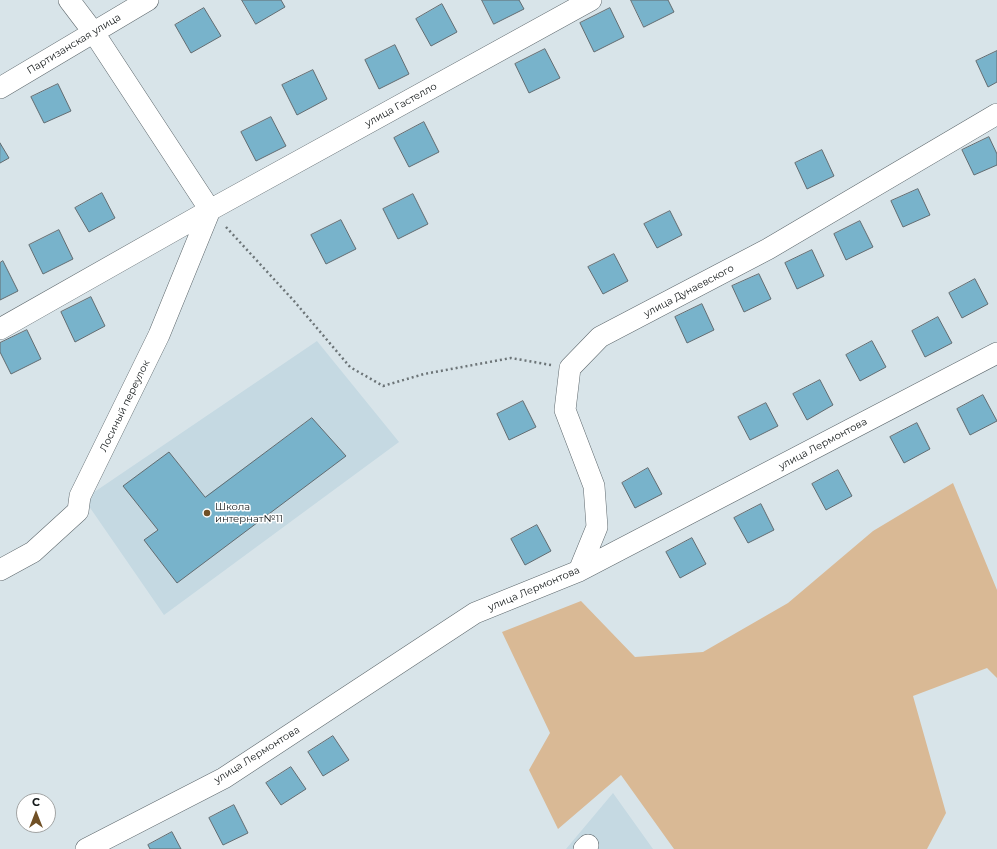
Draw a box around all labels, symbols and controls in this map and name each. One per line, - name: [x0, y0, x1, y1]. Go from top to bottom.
- street label: Партизанская улица: [25, 11, 123, 77]
- street label: улица Гастелло: [363, 80, 439, 130]
- street label: улица Дунаевского: [642, 262, 736, 320]
- street label: Лосиный переулок: [98, 358, 152, 454]
- street label: улица Лермонтова: [777, 416, 869, 472]
- place label: Школа интернат№11: [215, 501, 283, 524]
- marker: Школа интернат№11: [202, 508, 212, 518]
- street label: улица Лермонтова: [486, 564, 582, 614]
- street label: улица Лермонтова: [212, 724, 302, 786]
- north arrow: [16, 793, 56, 833]
- text: С: [32, 795, 40, 809]

